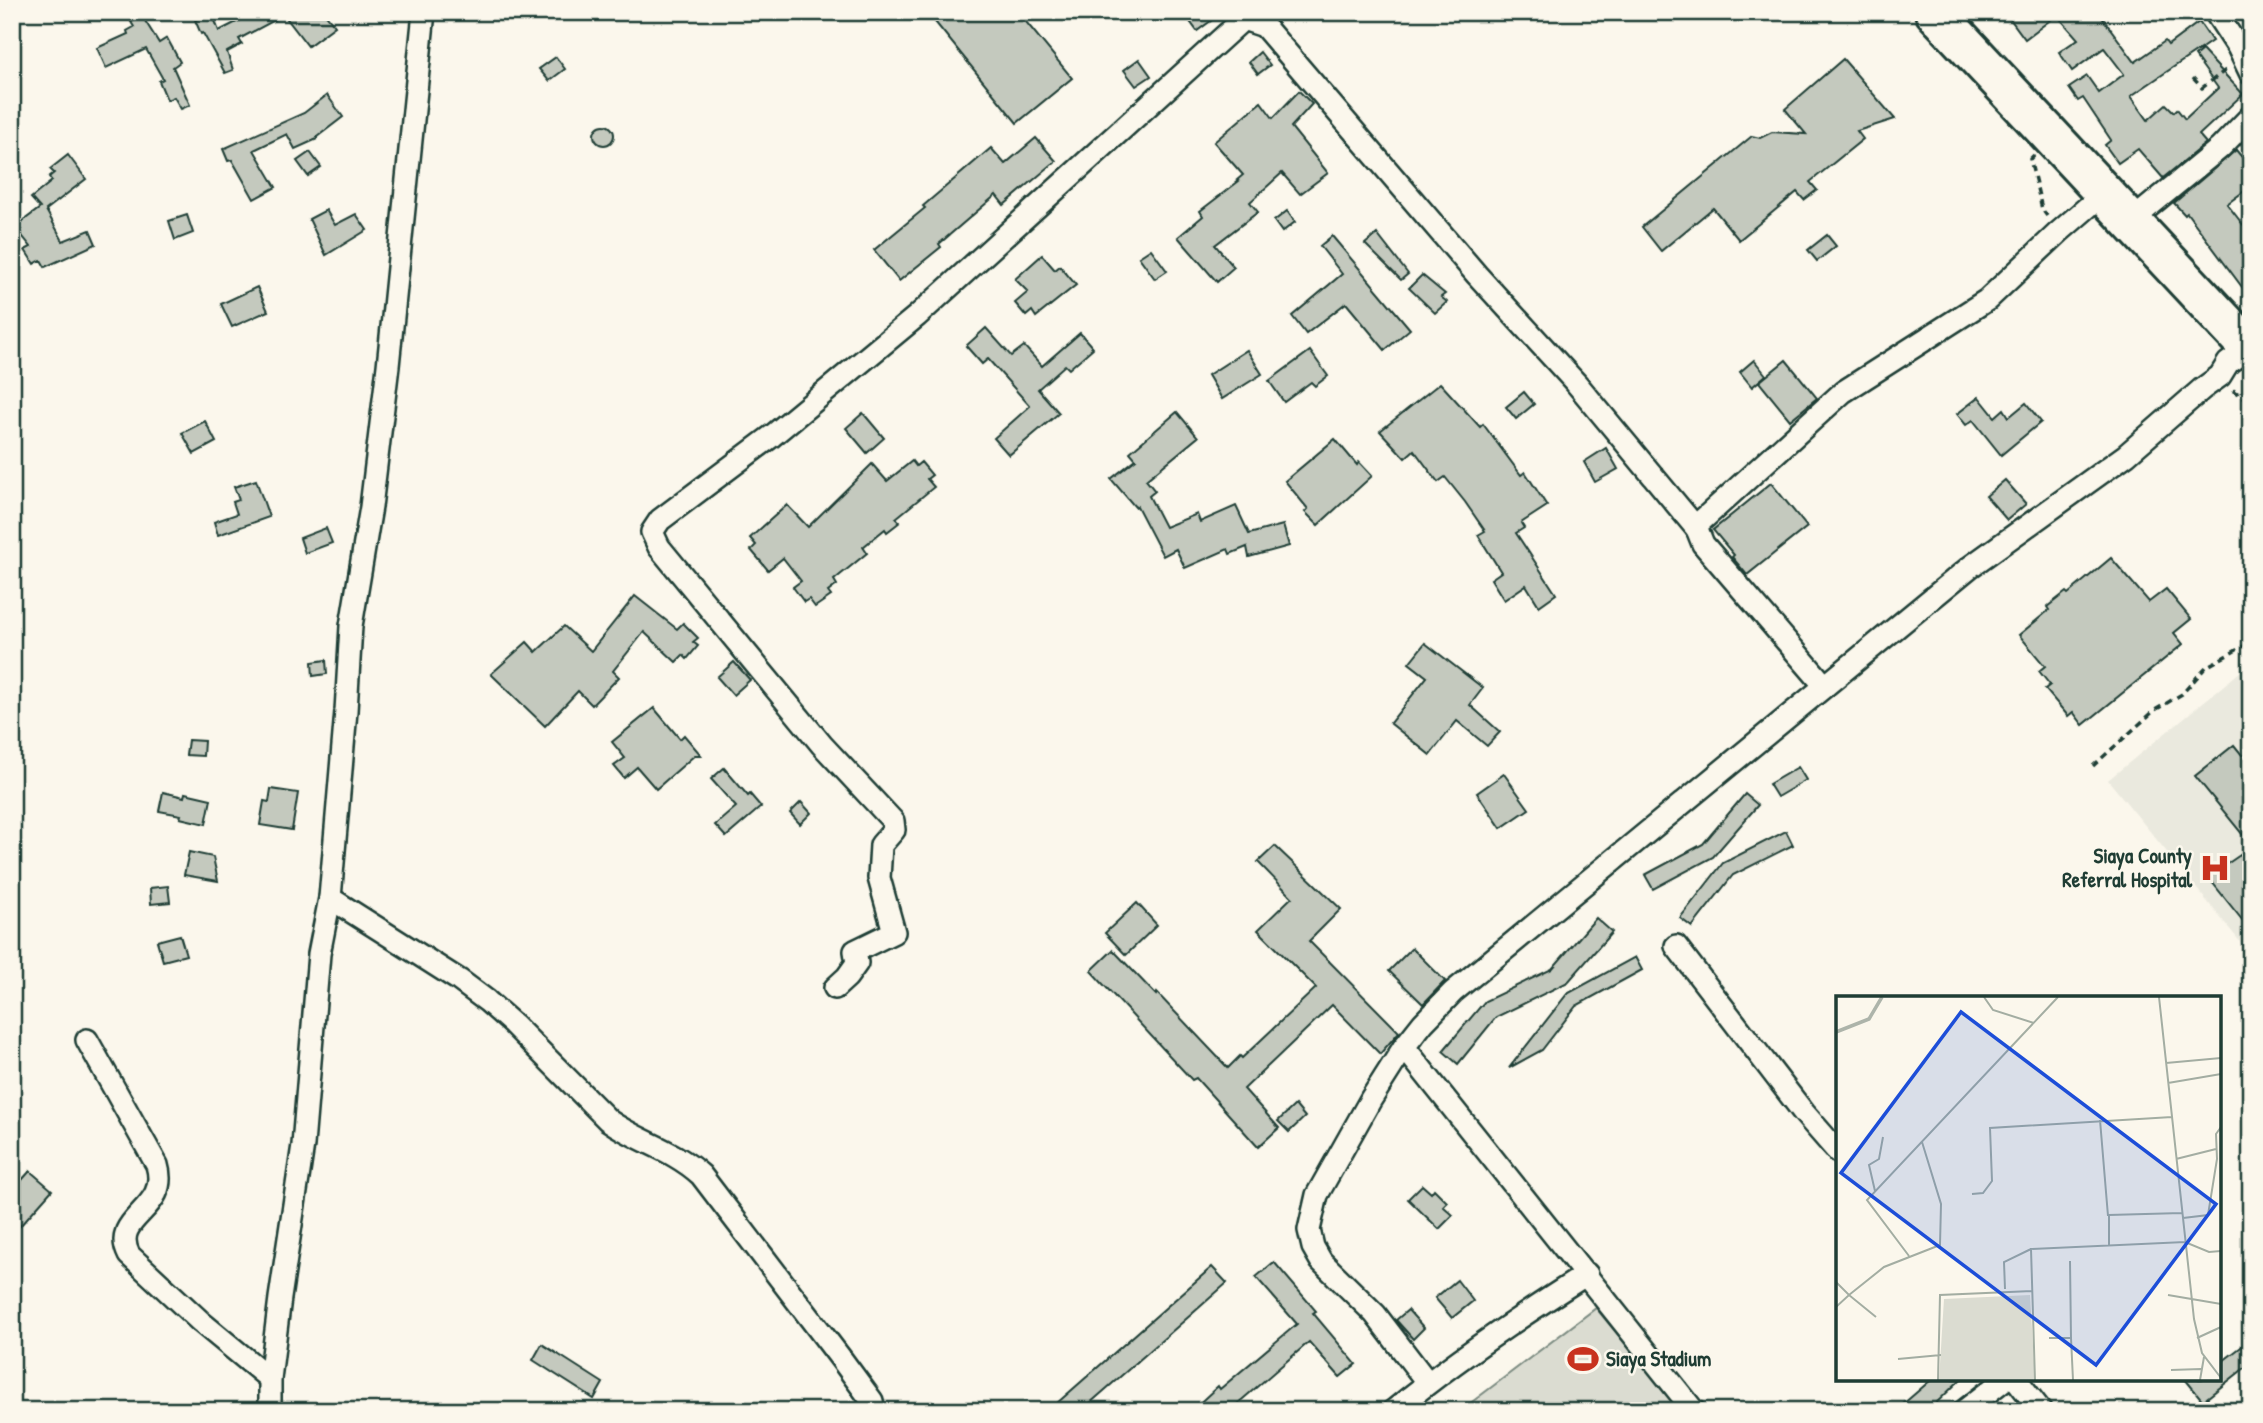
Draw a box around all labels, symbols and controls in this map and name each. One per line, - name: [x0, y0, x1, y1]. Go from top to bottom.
- place label: Siaya County Referral Hospital: [2062, 841, 2192, 895]
- hospital icon: Siaya County Referral Hospital: [2198, 851, 2232, 885]
- inset map: [1836, 996, 2221, 1381]
- sports icon: Siaya Stadium: [1566, 1342, 1600, 1376]
- place label: Siaya Stadium: [1606, 1344, 1711, 1374]

